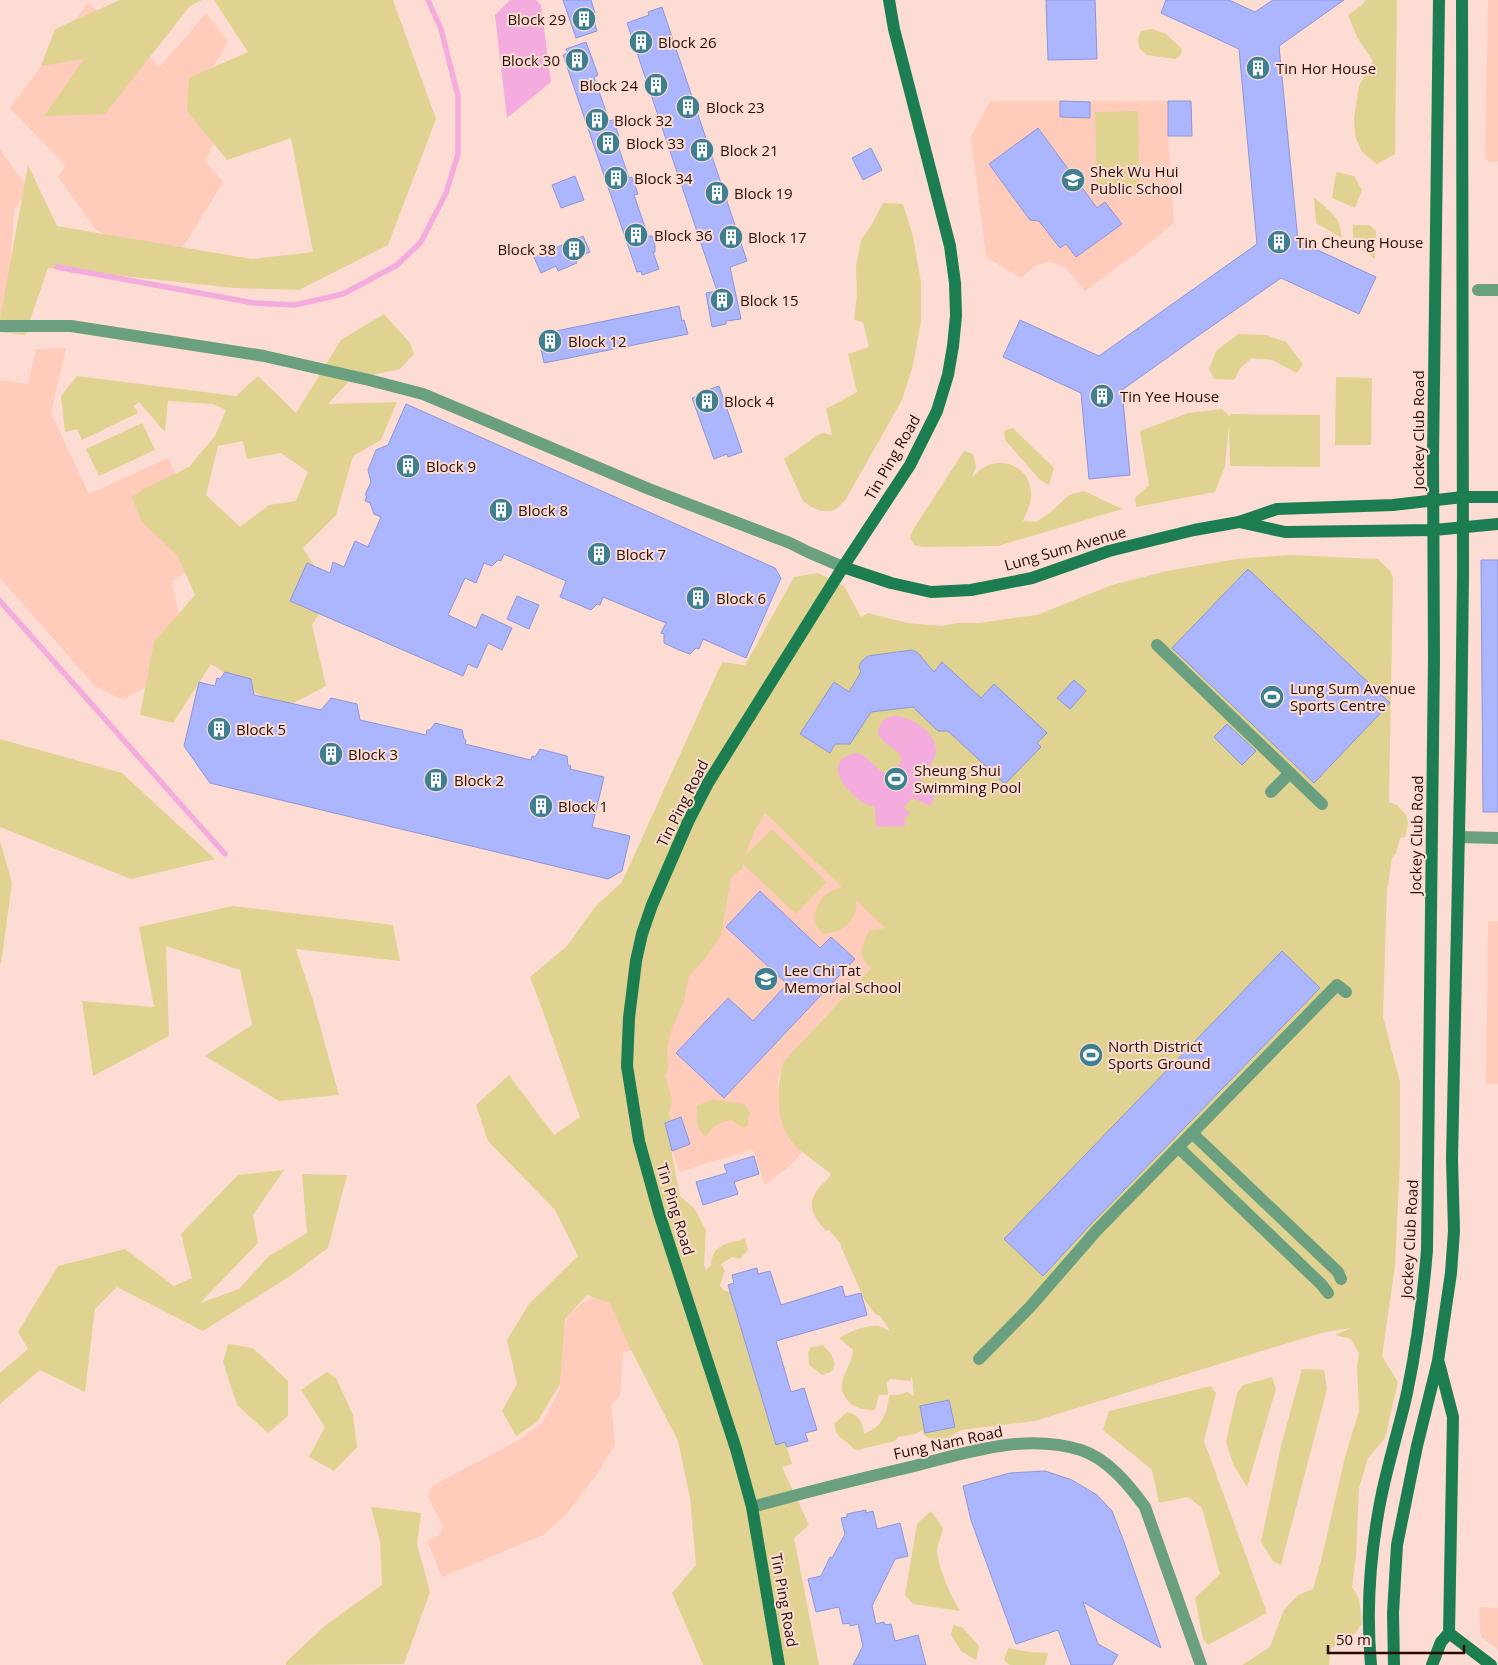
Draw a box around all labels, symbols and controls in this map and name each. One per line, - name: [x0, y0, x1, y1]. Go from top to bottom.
- building icon: Block 29: [571, 6, 597, 32]
- place label: Block 29: [507, 9, 566, 29]
- building icon: Block 26: [628, 29, 654, 55]
- place label: Block 26: [658, 32, 717, 52]
- building icon: Block 30: [564, 47, 590, 73]
- place label: Block 30: [501, 50, 560, 70]
- building icon: Tin Hor House: [1245, 55, 1271, 81]
- place label: Tin Hor House: [1276, 58, 1376, 78]
- building icon: Block 24: [643, 72, 669, 98]
- place label: Block 24: [579, 75, 638, 95]
- building icon: Block 23: [675, 94, 701, 120]
- place label: Block 23: [706, 97, 765, 117]
- building icon: Block 32: [584, 107, 610, 133]
- place label: Block 32: [614, 110, 673, 130]
- building icon: Block 33: [595, 130, 621, 156]
- place label: Block 33: [626, 133, 685, 153]
- building icon: Block 21: [689, 137, 715, 163]
- place label: Block 21: [720, 140, 779, 160]
- place label: Shek Wu Hui Public School: [1090, 161, 1183, 198]
- building icon: Block 34: [603, 165, 629, 191]
- school or university icon: Shek Wu Hui Public School: [1060, 167, 1086, 193]
- place label: Block 34: [634, 168, 693, 188]
- building icon: Block 19: [704, 180, 730, 206]
- place label: Block 19: [734, 183, 793, 203]
- building icon: Block 36: [623, 222, 649, 248]
- building icon: Block 17: [718, 224, 744, 250]
- place label: Block 36: [654, 225, 713, 245]
- place label: Block 17: [748, 227, 807, 247]
- building icon: Tin Cheung House: [1266, 229, 1292, 255]
- place label: Tin Cheung House: [1296, 232, 1424, 252]
- building icon: Block 38: [561, 236, 587, 262]
- place label: Block 38: [497, 239, 556, 259]
- building icon: Block 15: [709, 287, 735, 313]
- place label: Block 15: [740, 290, 799, 310]
- building icon: Block 12: [537, 328, 563, 354]
- place label: Block 12: [568, 331, 627, 351]
- street label: Jockey Club Road: [1408, 370, 1428, 492]
- building icon: Tin Yee House: [1089, 383, 1115, 409]
- place label: Tin Yee House: [1120, 386, 1219, 406]
- building icon: Block 4: [694, 388, 720, 414]
- place label: Block 4: [724, 391, 774, 411]
- street label: Tin Ping Road: [860, 411, 924, 503]
- building icon: Block 9: [395, 453, 421, 479]
- place label: Block 9: [426, 456, 476, 476]
- building icon: Block 8: [488, 497, 514, 523]
- place label: Block 8: [518, 500, 568, 520]
- street label: Lung Sum Avenue: [1002, 521, 1128, 575]
- building icon: Block 7: [586, 541, 612, 567]
- place label: Block 7: [616, 544, 666, 564]
- building icon: Block 6: [685, 585, 711, 611]
- place label: Block 6: [716, 588, 766, 608]
- place label: Lung Sum Avenue Sports Centre: [1290, 678, 1416, 715]
- sports icon: Lung Sum Avenue Sports Centre: [1259, 684, 1285, 710]
- building icon: Block 5: [206, 716, 232, 742]
- place label: Block 5: [236, 719, 286, 739]
- building icon: Block 3: [318, 741, 344, 767]
- place label: Block 3: [348, 744, 398, 764]
- street label: Tin Ping Road: [652, 756, 712, 850]
- place label: Sheung Shui Swimming Pool: [914, 760, 1021, 797]
- sports icon: Sheung Shui Swimming Pool: [883, 766, 909, 792]
- building icon: Block 2: [423, 767, 449, 793]
- place label: Block 2: [454, 770, 504, 790]
- street label: Jockey Club Road: [1405, 775, 1427, 897]
- building icon: Block 1: [528, 793, 554, 819]
- place label: Block 1: [558, 796, 608, 816]
- place label: Lee Chi Tat Memorial School: [784, 960, 901, 997]
- school or university icon: Lee Chi Tat Memorial School: [753, 966, 779, 992]
- place label: North District Sports Ground: [1108, 1036, 1211, 1073]
- sports icon: North District Sports Ground: [1078, 1042, 1104, 1068]
- street label: Tin Ping Road: [653, 1161, 699, 1257]
- street label: Jockey Club Road: [1396, 1179, 1422, 1301]
- street label: Fung Nam Road: [891, 1421, 1005, 1463]
- street label: Tin Ping Road: [767, 1551, 803, 1649]
- scale bar: [1328, 1622, 1464, 1654]
- text: 50 m: [1336, 1629, 1371, 1649]

